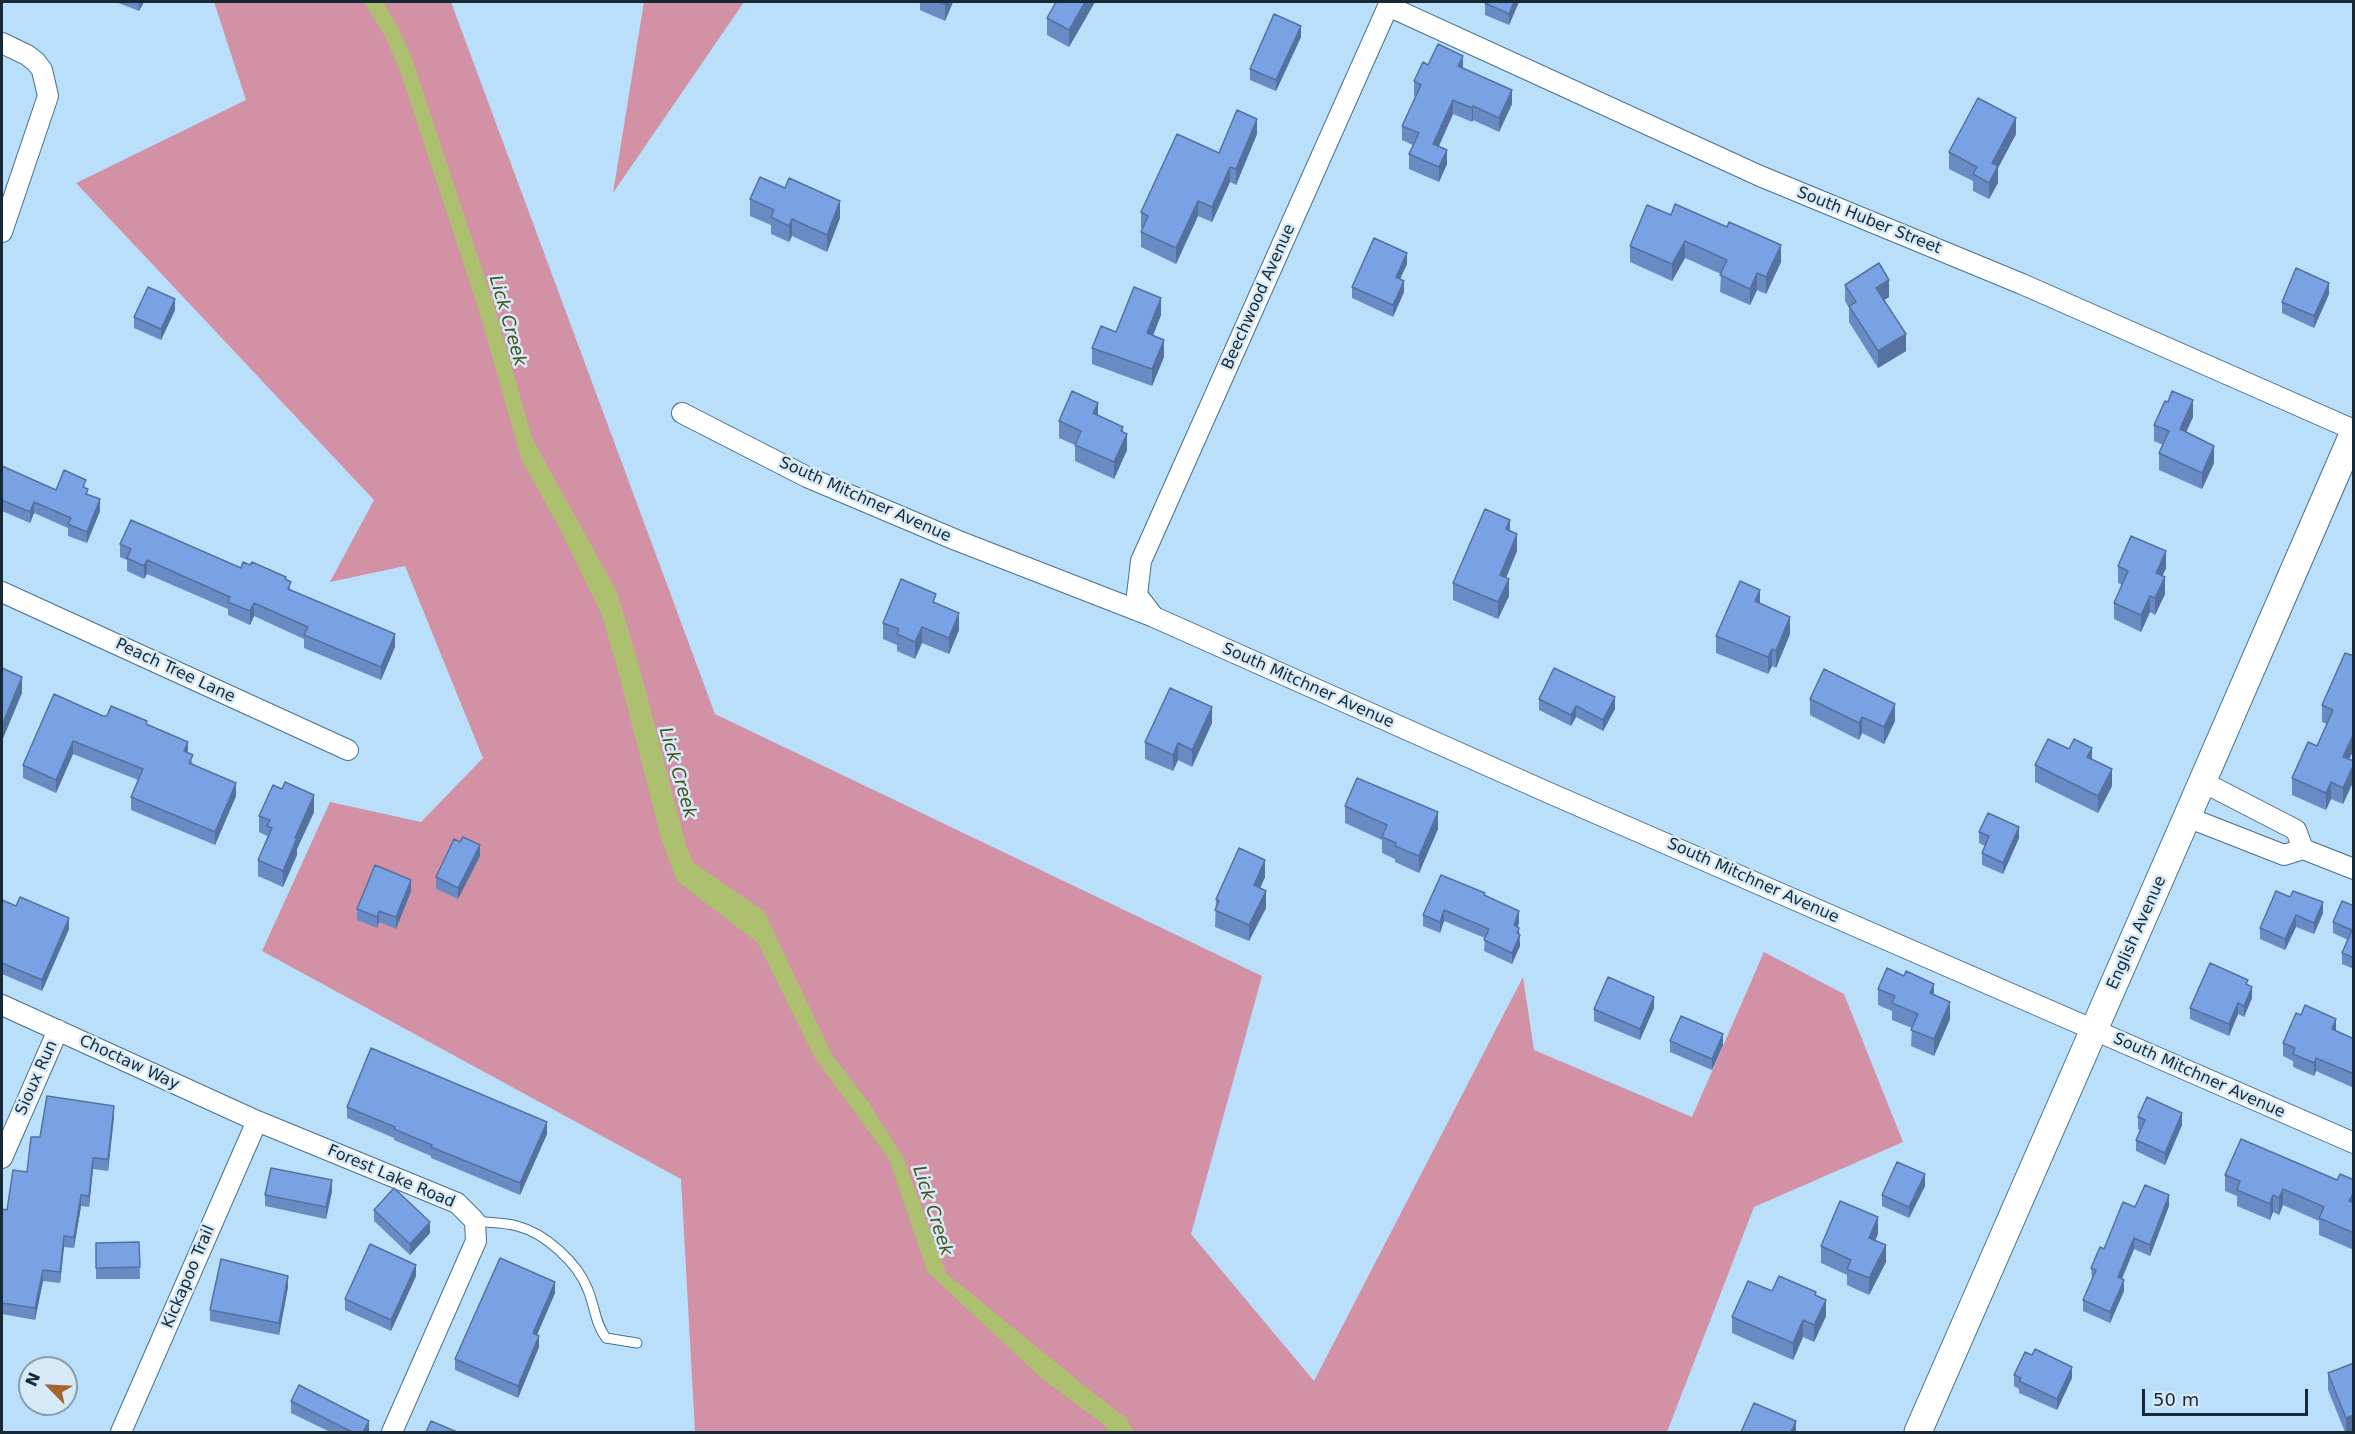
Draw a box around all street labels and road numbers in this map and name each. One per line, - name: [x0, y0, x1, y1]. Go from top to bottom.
- street label: South Huber Street: [1794, 183, 1944, 259]
- street label: Beechwood Avenue: [1218, 221, 1300, 373]
- street label: South Mitchner Avenue: [776, 453, 954, 547]
- street label: Peach Tree Lane: [112, 635, 238, 707]
- street label: South Mitchner Avenue: [1219, 639, 1397, 733]
- street label: South Mitchner Avenue: [1664, 834, 1842, 928]
- street label: English Avenue: [2103, 873, 2171, 993]
- street label: South Mitchner Avenue: [2110, 1029, 2288, 1123]
- street label: Choctaw Way: [76, 1031, 182, 1095]
- street label: Sioux Run: [12, 1038, 62, 1118]
- street label: Forest Lake Road: [324, 1141, 458, 1213]
- street label: Kickapoo Trail: [159, 1223, 219, 1331]

